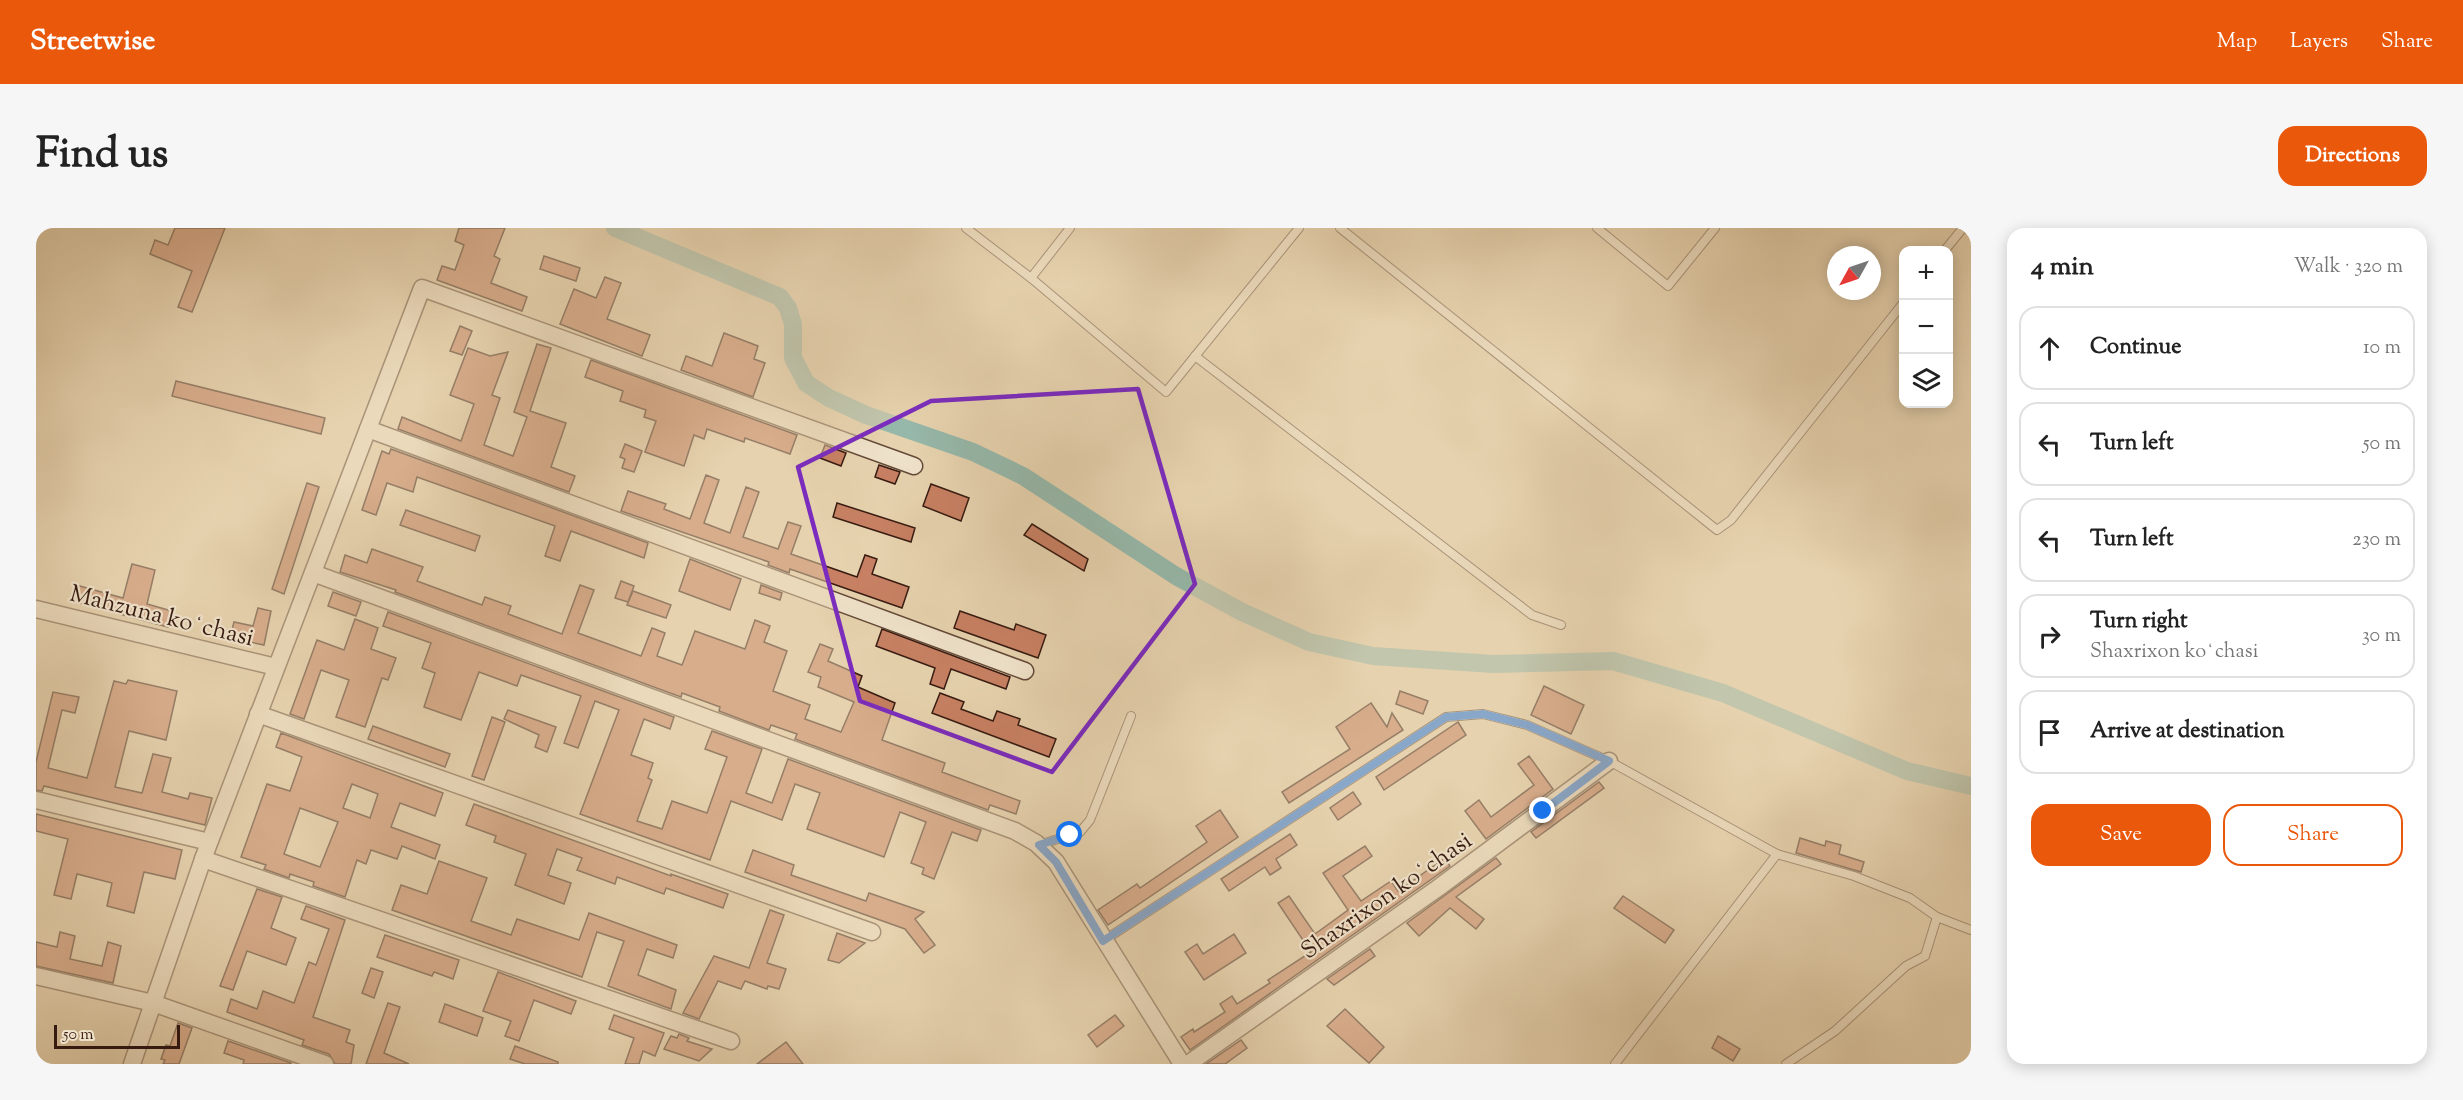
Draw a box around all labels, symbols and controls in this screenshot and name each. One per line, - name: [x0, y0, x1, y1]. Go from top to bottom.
- text: Streetwise: [30, 22, 155, 62]
- text: Map: [2217, 27, 2257, 57]
- text: Layers: [2290, 27, 2348, 57]
- text: Share: [2381, 27, 2433, 57]
- text: Find us: [36, 126, 168, 186]
- button: Directions: [2278, 126, 2427, 186]
- north arrow: [1827, 246, 1881, 300]
- map controls: [1899, 246, 1953, 408]
- button: +: [1899, 246, 1953, 300]
- text: 4 min: [2031, 249, 2094, 286]
- text: Walk · 320 m: [2294, 253, 2403, 282]
- button: −: [1899, 300, 1953, 354]
- icon: ahead: [2033, 332, 2066, 365]
- text: Continue: [2090, 332, 2181, 364]
- text: 10 m: [2363, 334, 2401, 363]
- button: layers: [1899, 354, 1953, 408]
- icon: left: [2033, 428, 2066, 461]
- text: Turn left: [2090, 428, 2173, 460]
- text: 50 m: [2363, 430, 2401, 459]
- icon: left: [2033, 524, 2066, 557]
- text: Turn left: [2090, 524, 2173, 556]
- text: 230 m: [2352, 526, 2401, 555]
- street label: Mahzuna koʻchasi: [66, 578, 257, 656]
- text: Turn right: [2090, 606, 2187, 638]
- icon: right: [2033, 620, 2066, 653]
- text: 30 m: [2362, 622, 2401, 651]
- text: Shaxrixon koʻchasi: [2090, 638, 2258, 667]
- icon: arrive: [2033, 716, 2066, 749]
- text: Arrive at destination: [2090, 716, 2285, 748]
- route end: [1529, 797, 1555, 823]
- button: Save: [2031, 804, 2211, 866]
- button: Share: [2223, 804, 2403, 866]
- route start: [1056, 821, 1082, 847]
- street label: Shaxrixon koʻchasi: [1295, 825, 1480, 968]
- scale bar: [54, 1022, 180, 1050]
- text: 50 m: [63, 1024, 94, 1047]

